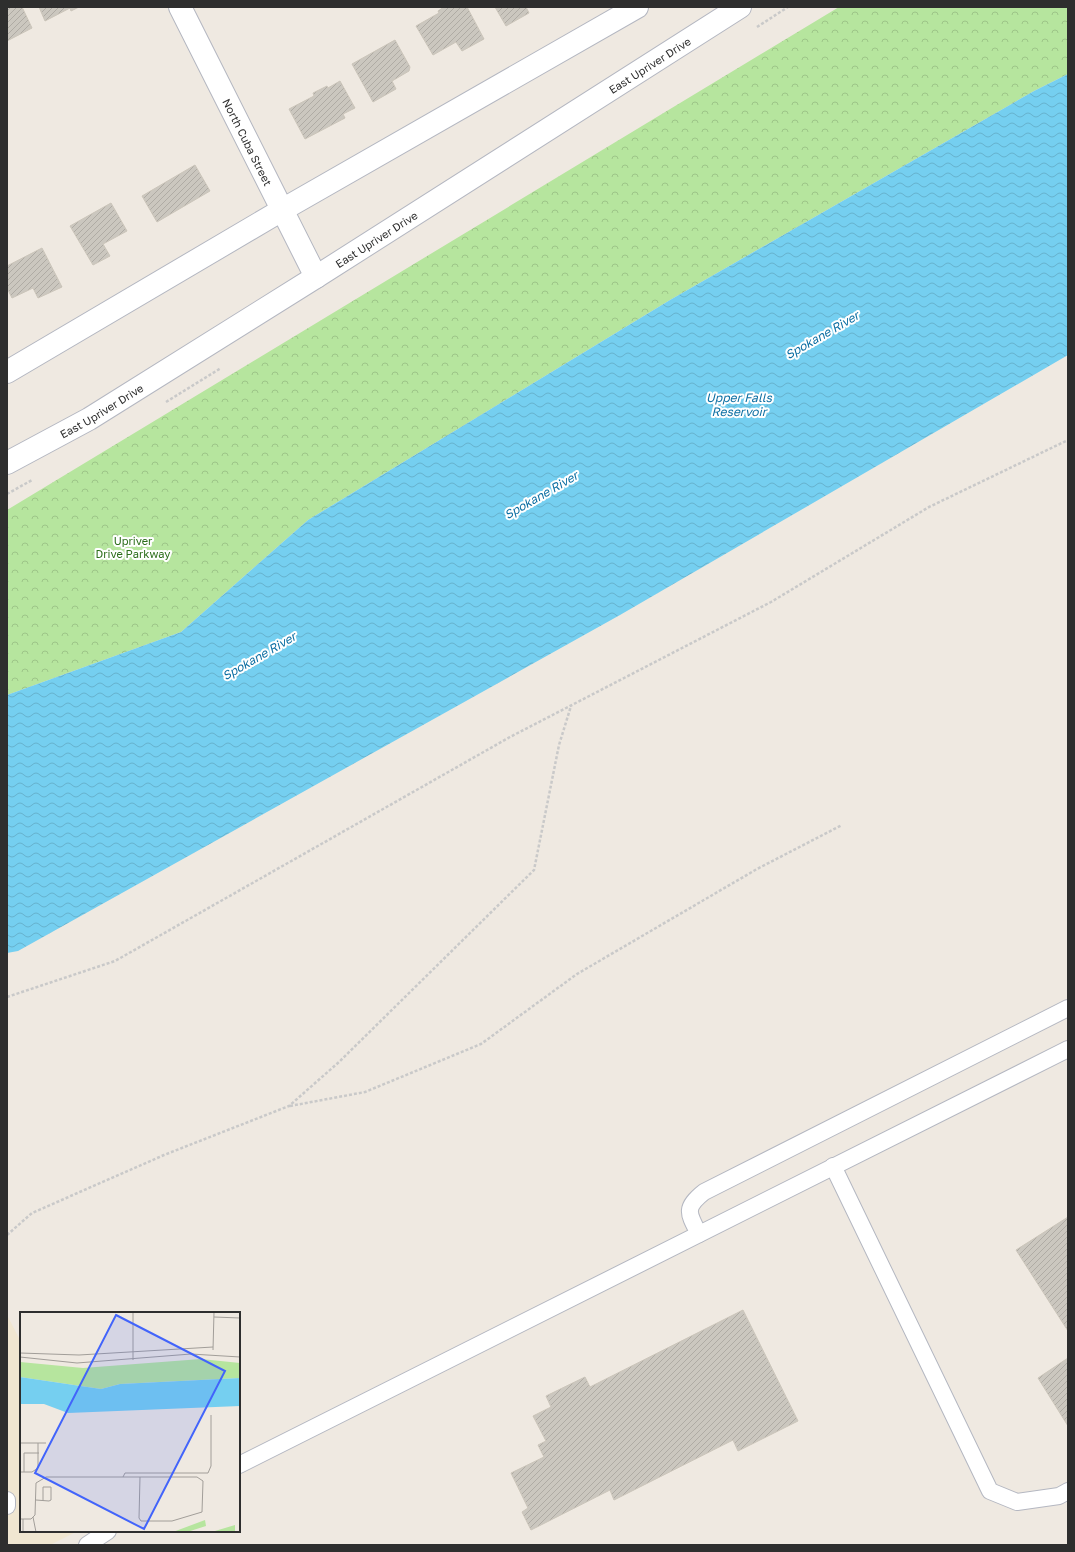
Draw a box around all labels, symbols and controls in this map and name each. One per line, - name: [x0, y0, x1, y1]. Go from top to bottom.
- street label: East Upriver Drive: [606, 34, 693, 96]
- street label: North Cuba Street: [221, 96, 275, 188]
- street label: East Upriver Drive: [333, 208, 419, 270]
- water label: Spokane River: [783, 307, 863, 362]
- street label: East Upriver Drive: [57, 380, 145, 440]
- water label: Upper Falls Reservoir: [706, 390, 773, 419]
- water label: Spokane River: [502, 467, 582, 522]
- park label: Upriver Drive Parkway: [96, 534, 170, 560]
- water label: Spokane River: [220, 628, 300, 683]
- inset map: [20, 1312, 240, 1532]

